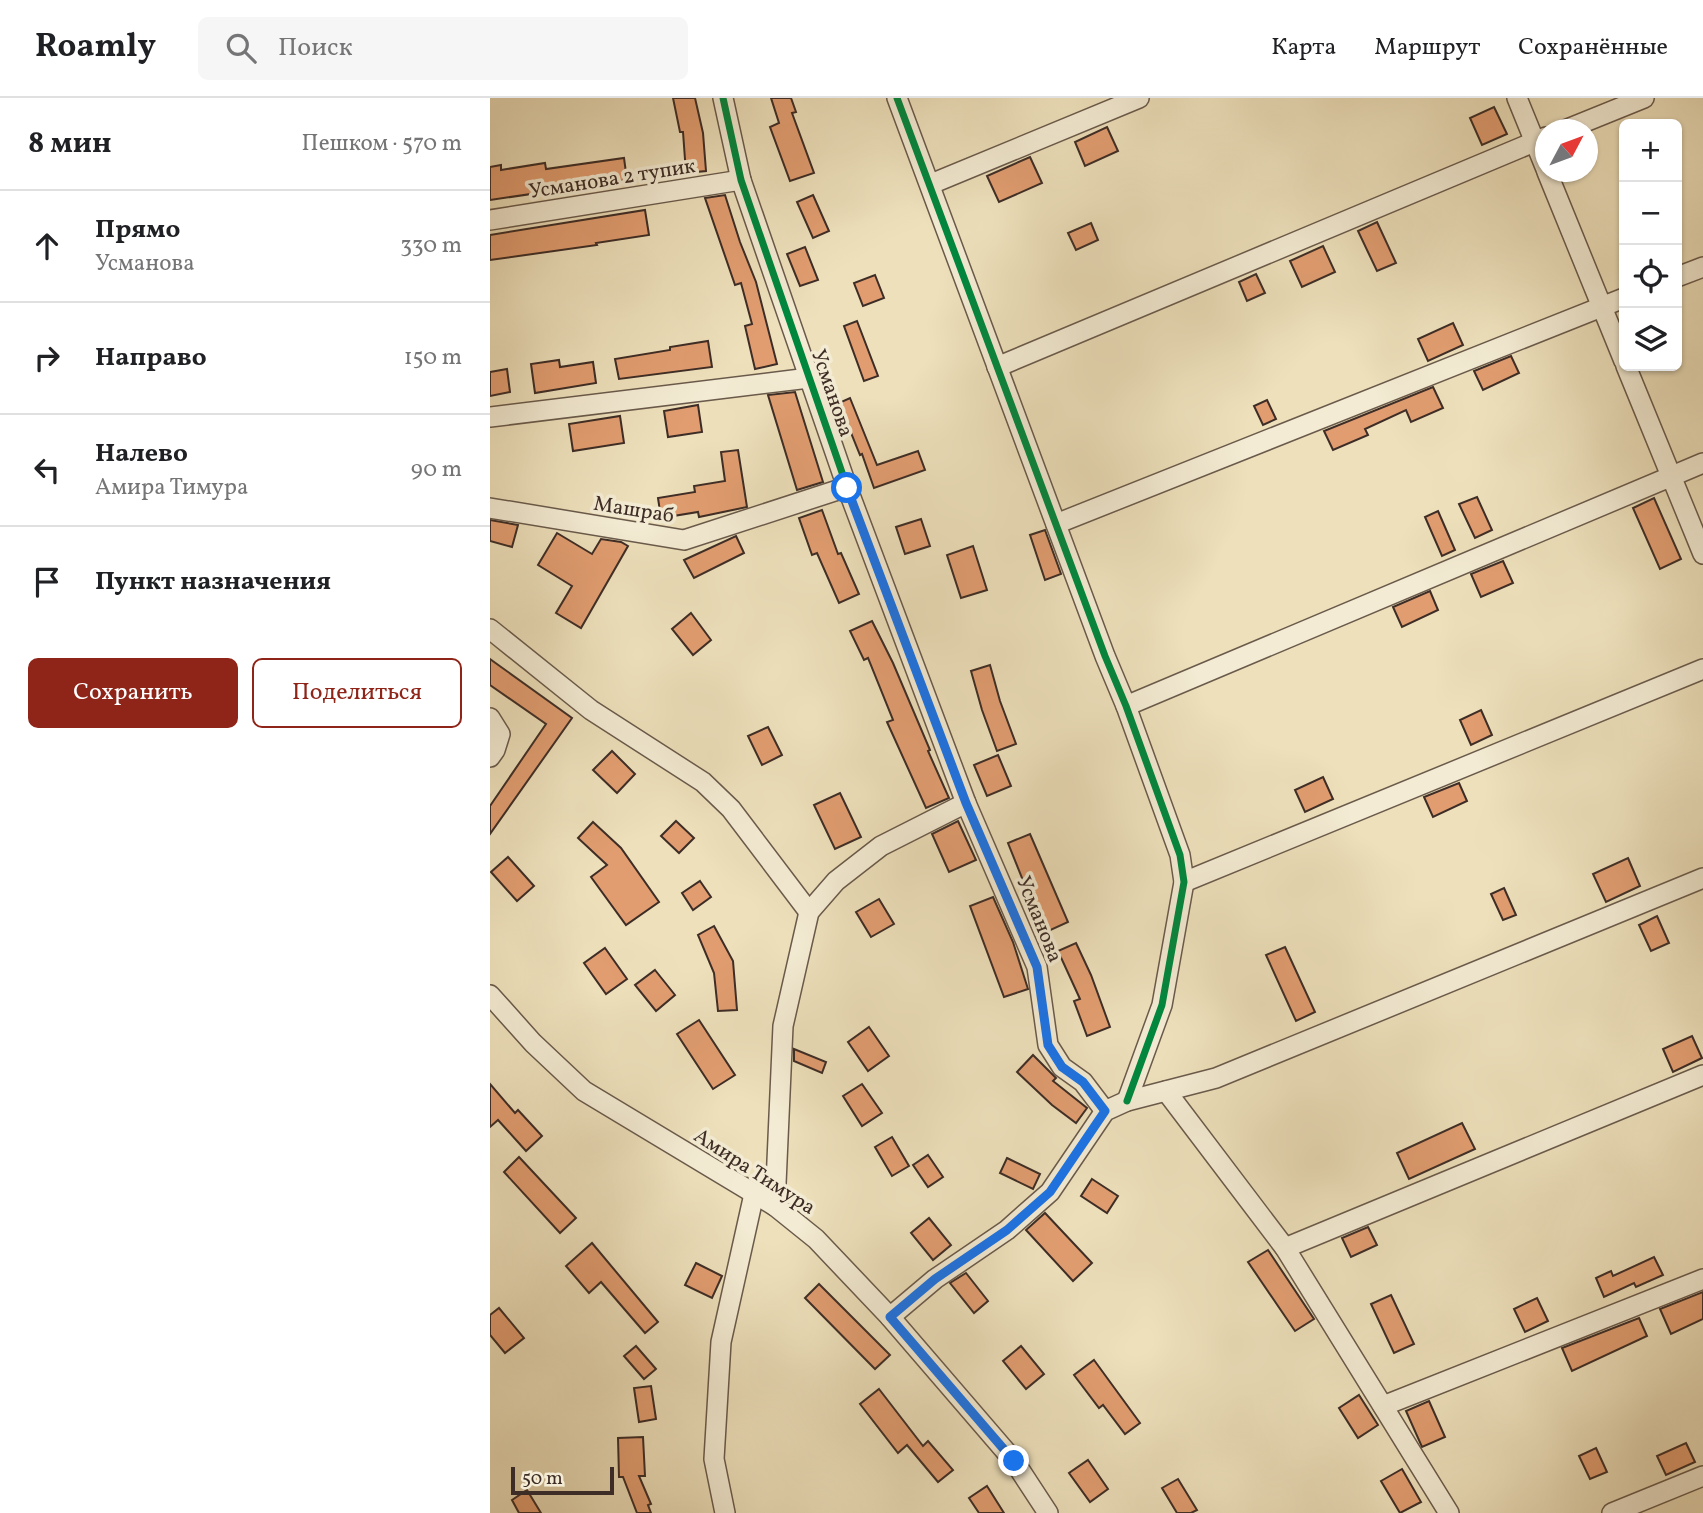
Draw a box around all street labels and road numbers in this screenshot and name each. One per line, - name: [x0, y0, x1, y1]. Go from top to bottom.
- street label: Усманова 2 тупик: [527, 152, 698, 207]
- street label: Усманова: [803, 346, 860, 441]
- street label: Машраб: [591, 490, 676, 531]
- street label: Усманова: [1008, 872, 1069, 967]
- street label: Амира Тимура: [688, 1122, 821, 1223]

